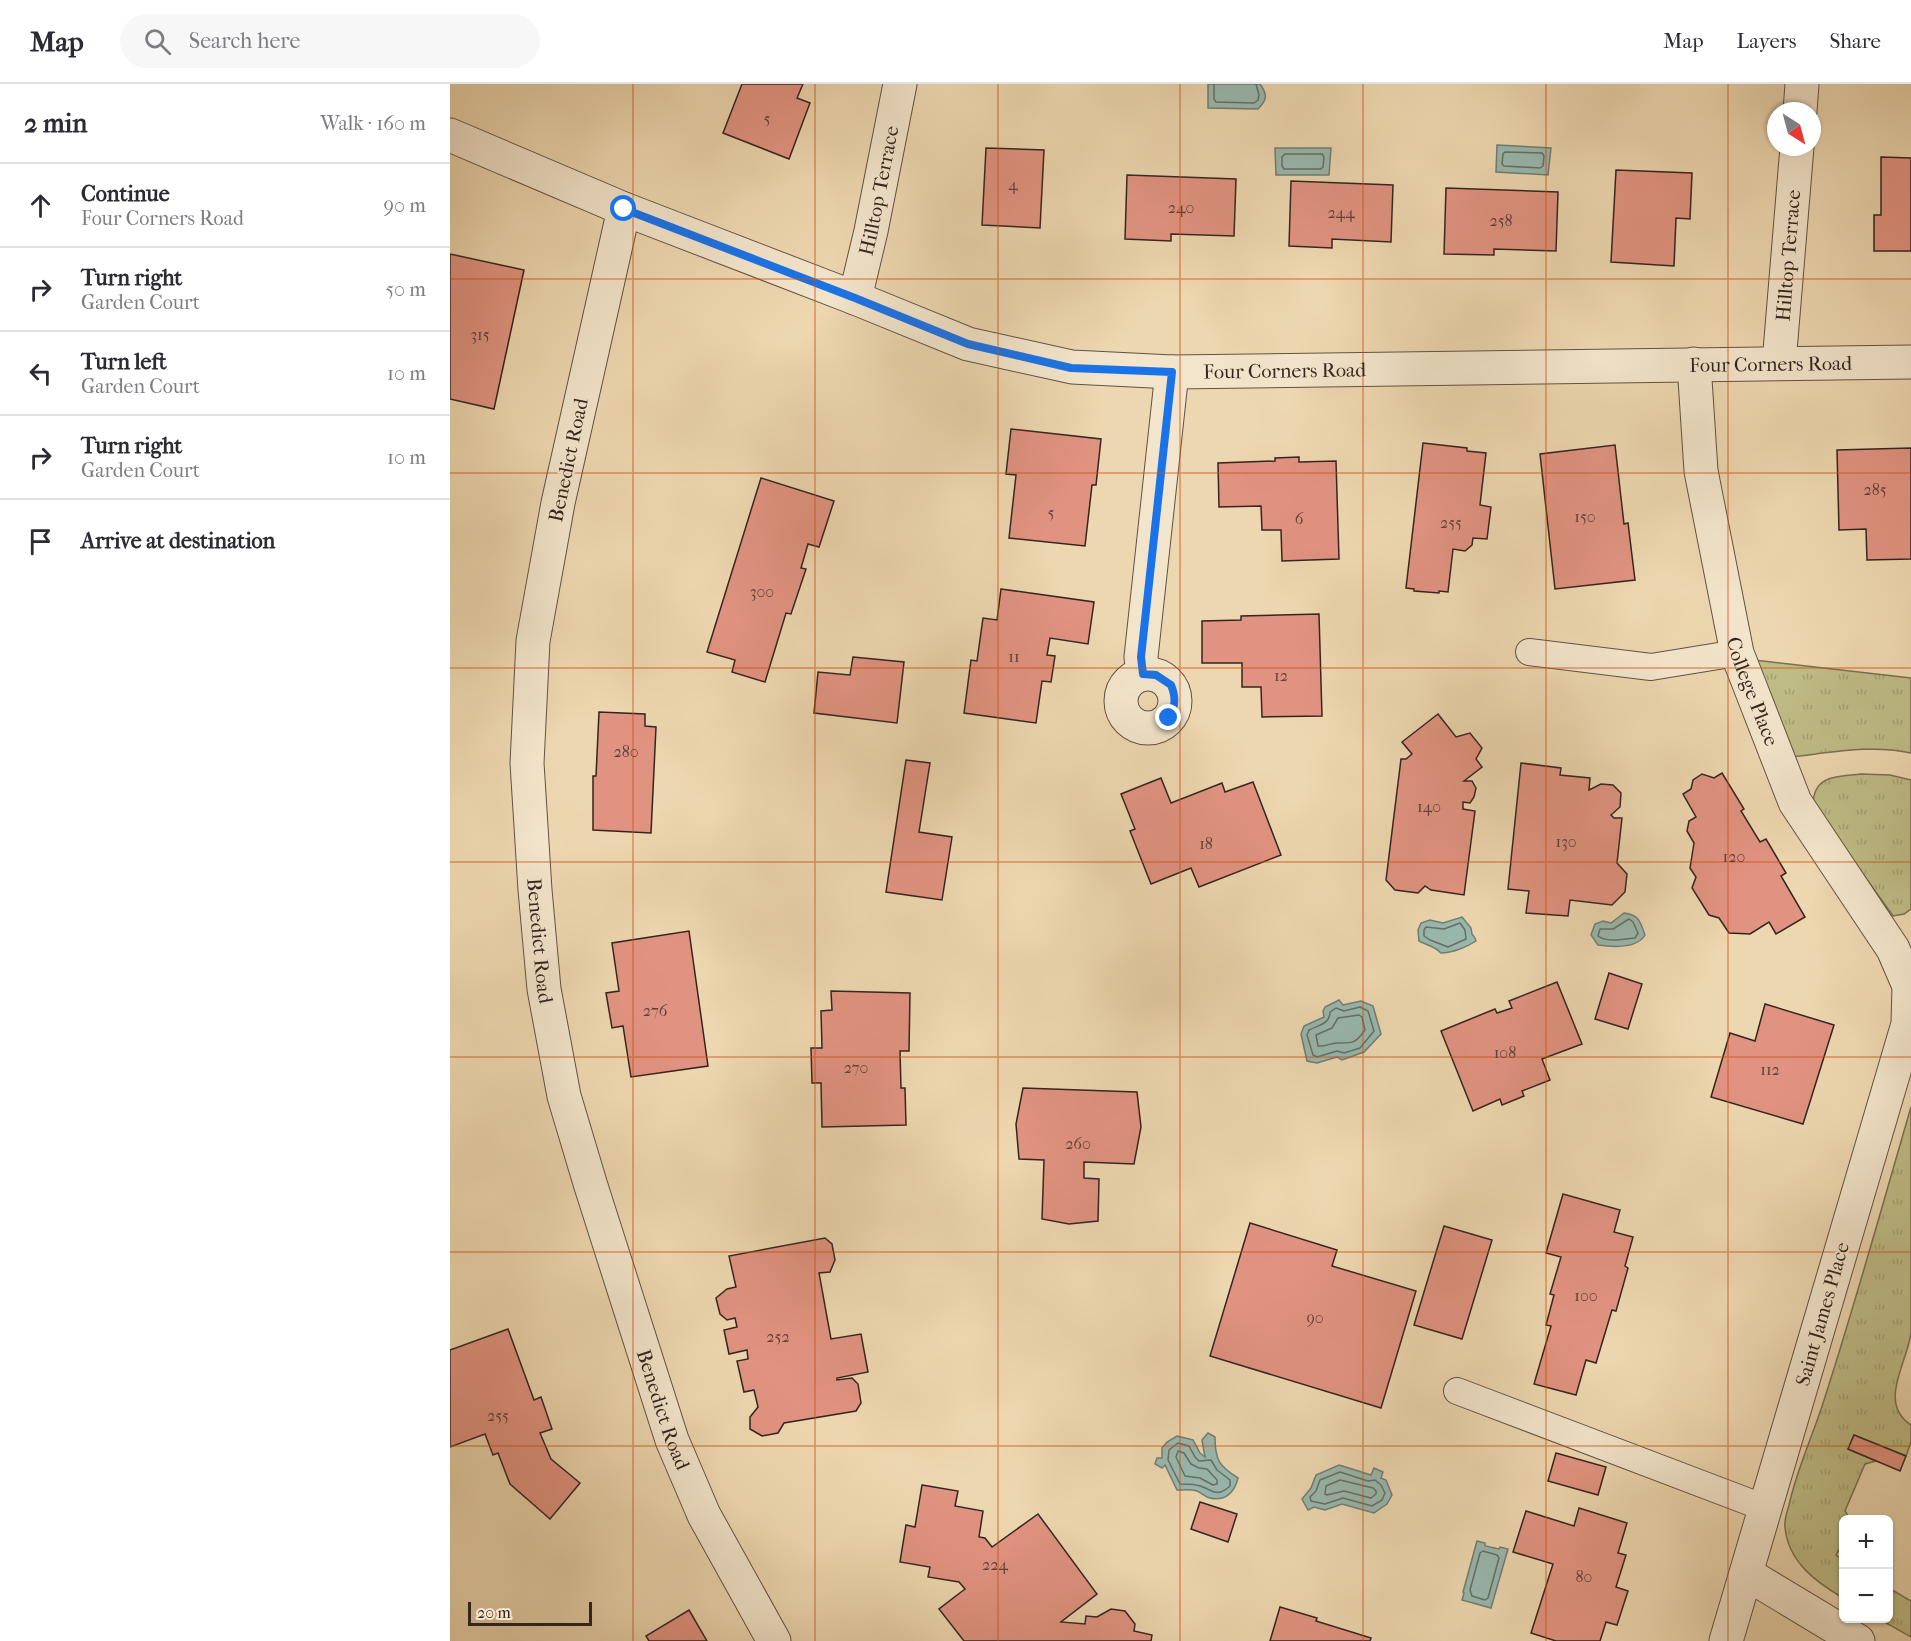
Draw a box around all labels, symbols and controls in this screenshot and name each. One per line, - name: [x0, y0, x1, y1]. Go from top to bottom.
- search box: [120, 14, 540, 68]
- text: Map: [30, 25, 84, 58]
- icon: search: [141, 25, 174, 58]
- text: Search here: [189, 28, 300, 54]
- text: Map: [1663, 29, 1704, 53]
- text: Layers: [1737, 29, 1796, 53]
- text: Share: [1829, 29, 1881, 53]
- north arrow: [1767, 102, 1821, 156]
- text: 2 min: [24, 108, 87, 139]
- house number: 5: [764, 109, 771, 128]
- text: Walk · 160 m: [320, 112, 426, 135]
- street label: Hilltop Terrace: [855, 124, 904, 258]
- house number: 4: [1008, 175, 1018, 194]
- text: Continue: [81, 181, 170, 207]
- icon: ahead: [24, 189, 57, 222]
- street label: Hilltop Terrace: [1772, 189, 1805, 322]
- text: 90 m: [384, 194, 426, 217]
- route start: [610, 195, 636, 221]
- house number: 240: [1168, 198, 1194, 217]
- house number: 244: [1327, 203, 1355, 222]
- text: Four Corners Road: [81, 207, 244, 230]
- house number: 258: [1489, 211, 1513, 230]
- text: Turn right: [81, 265, 182, 291]
- icon: right: [24, 273, 57, 306]
- text: 50 m: [385, 278, 426, 301]
- text: Garden Court: [81, 291, 200, 314]
- house number: 315: [470, 325, 490, 344]
- text: Turn left: [81, 349, 167, 375]
- street label: Four Corners Road: [1689, 352, 1853, 377]
- icon: left: [24, 357, 57, 390]
- street label: Four Corners Road: [1203, 358, 1367, 384]
- text: 10 m: [387, 362, 426, 385]
- text: Garden Court: [81, 375, 200, 398]
- street label: Benedict Road: [544, 395, 593, 524]
- text: Turn right: [81, 433, 182, 459]
- icon: right: [24, 441, 57, 474]
- text: 10 m: [387, 446, 426, 469]
- text: Garden Court: [81, 459, 200, 482]
- house number: 285: [1863, 480, 1887, 499]
- house number: 5: [1048, 503, 1055, 522]
- house number: 150: [1574, 507, 1596, 526]
- house number: 6: [1295, 509, 1304, 528]
- house number: 255: [1440, 513, 1462, 532]
- icon: arrive: [24, 525, 57, 558]
- text: Arrive at destination: [81, 528, 275, 554]
- house number: 300: [750, 582, 774, 601]
- street label: College Place: [1722, 635, 1783, 749]
- house number: 11: [1008, 647, 1020, 666]
- house number: 12: [1274, 666, 1288, 685]
- route end: [1155, 704, 1181, 730]
- house number: 280: [613, 742, 639, 761]
- house number: 140: [1417, 797, 1441, 816]
- house number: 130: [1555, 832, 1577, 851]
- house number: 18: [1199, 834, 1213, 853]
- house number: 120: [1723, 847, 1745, 866]
- street label: Benedict Road: [522, 877, 558, 1007]
- house number: 276: [643, 1001, 668, 1020]
- house number: 108: [1494, 1043, 1516, 1062]
- house number: 270: [844, 1058, 868, 1077]
- house number: 112: [1760, 1060, 1780, 1079]
- house number: 260: [1065, 1134, 1091, 1153]
- street label: Saint James Place: [1791, 1240, 1854, 1389]
- house number: 100: [1574, 1286, 1598, 1305]
- house number: 90: [1306, 1308, 1324, 1327]
- house number: 252: [766, 1327, 790, 1346]
- street label: Benedict Road: [632, 1346, 695, 1474]
- house number: 255: [487, 1406, 509, 1425]
- map controls: [1839, 1515, 1893, 1623]
- button: +: [1839, 1515, 1893, 1569]
- house number: 224: [982, 1555, 1009, 1574]
- house number: 80: [1576, 1567, 1592, 1586]
- button: −: [1839, 1569, 1893, 1623]
- scale bar: [468, 1599, 592, 1626]
- text: 20 m: [477, 1603, 511, 1622]

